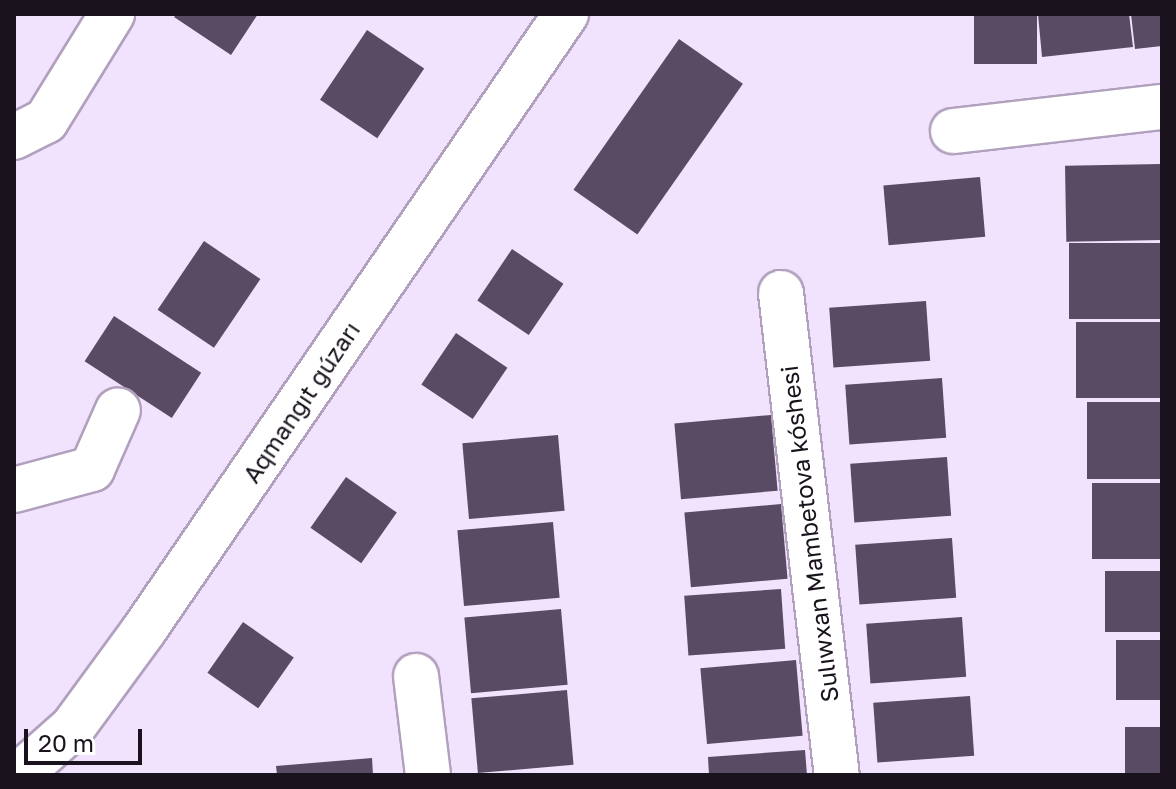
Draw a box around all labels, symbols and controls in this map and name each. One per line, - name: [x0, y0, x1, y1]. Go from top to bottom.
- street label: Aqmangıt gúzarı: [237, 316, 365, 488]
- street label: Sulıwxan Mambetova kóshesi: [774, 364, 844, 704]
- scale bar: [28, 713, 146, 763]
- text: 20 m: [38, 728, 94, 757]

